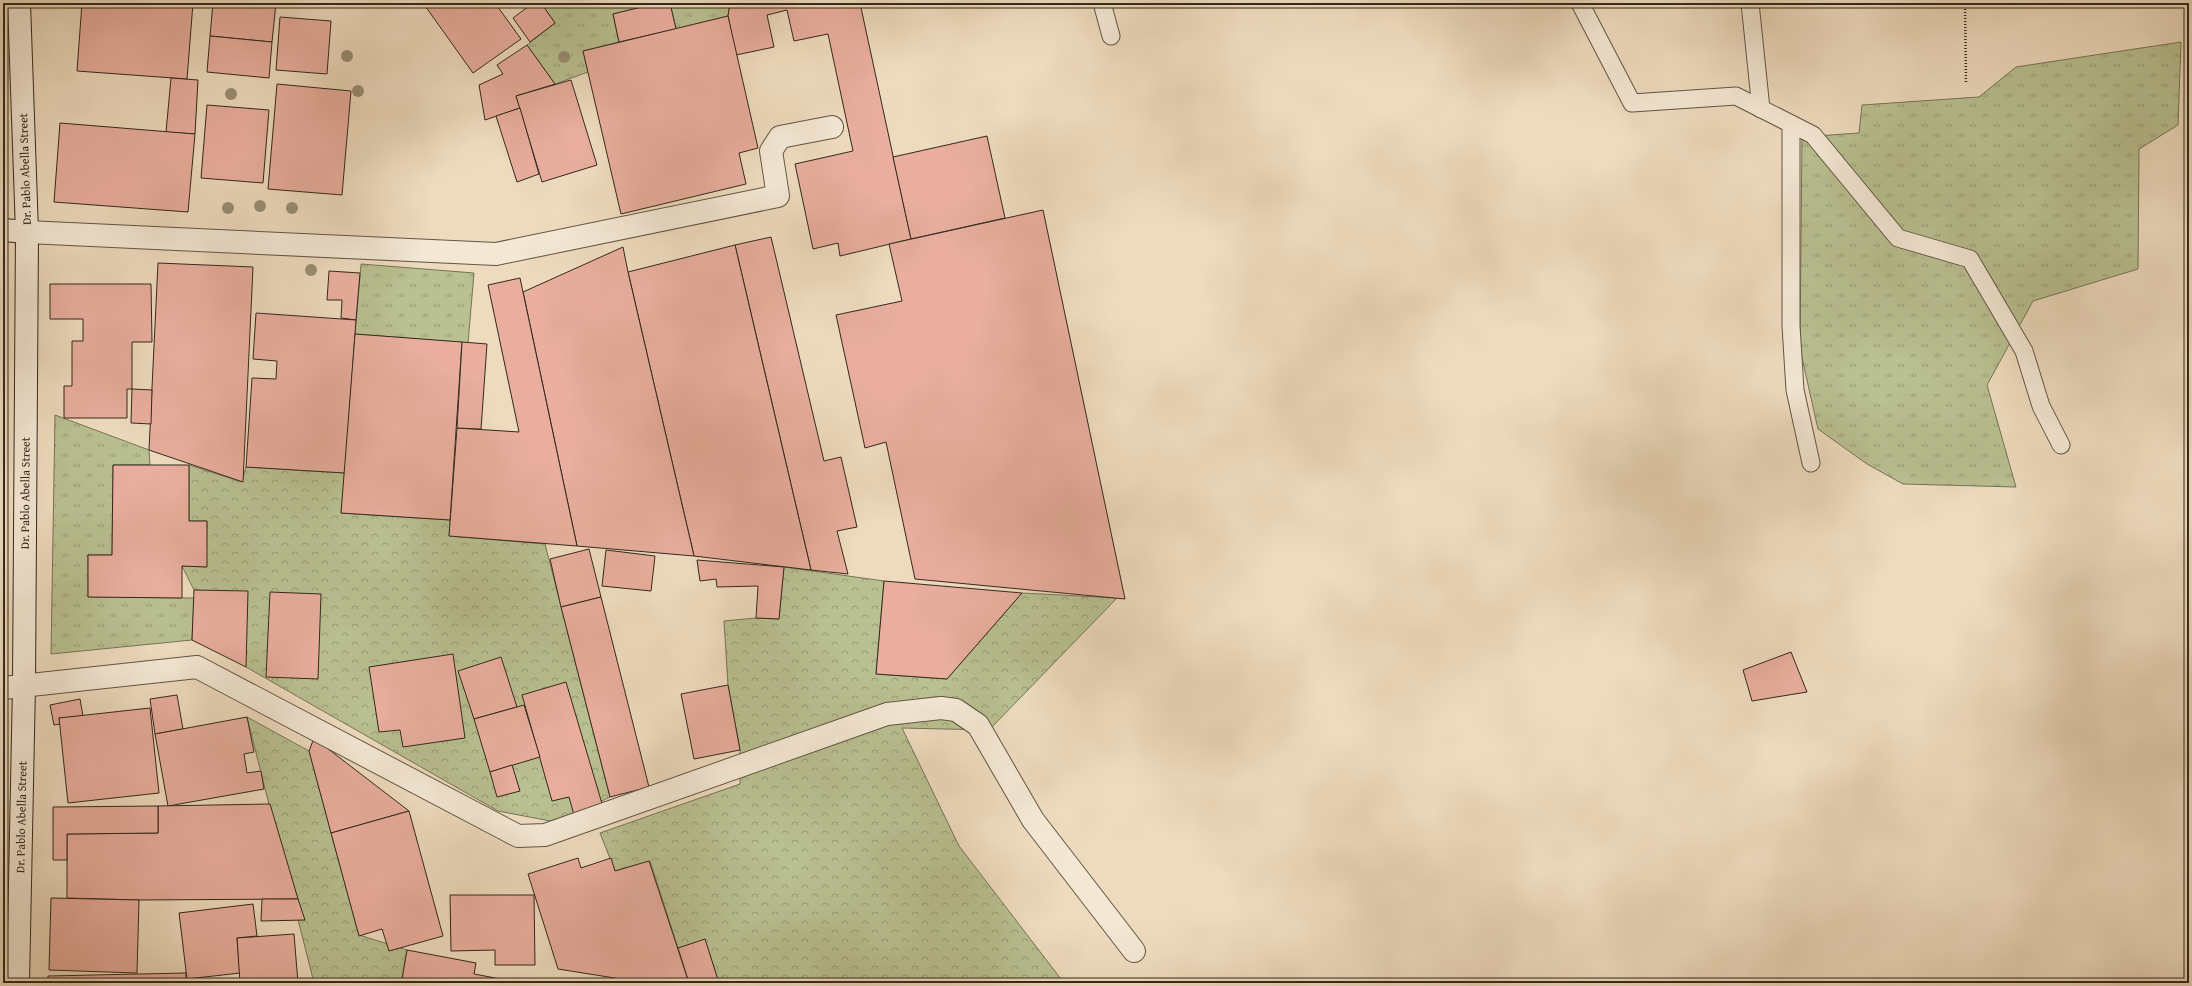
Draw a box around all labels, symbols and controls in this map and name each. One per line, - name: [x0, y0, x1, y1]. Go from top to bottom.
- street label: Dr. Pablo Abella Street: [14, 112, 35, 225]
- street label: Dr. Pablo Abella Street: [16, 436, 34, 549]
- street label: Dr. Pablo Abella Street: [11, 760, 30, 873]

